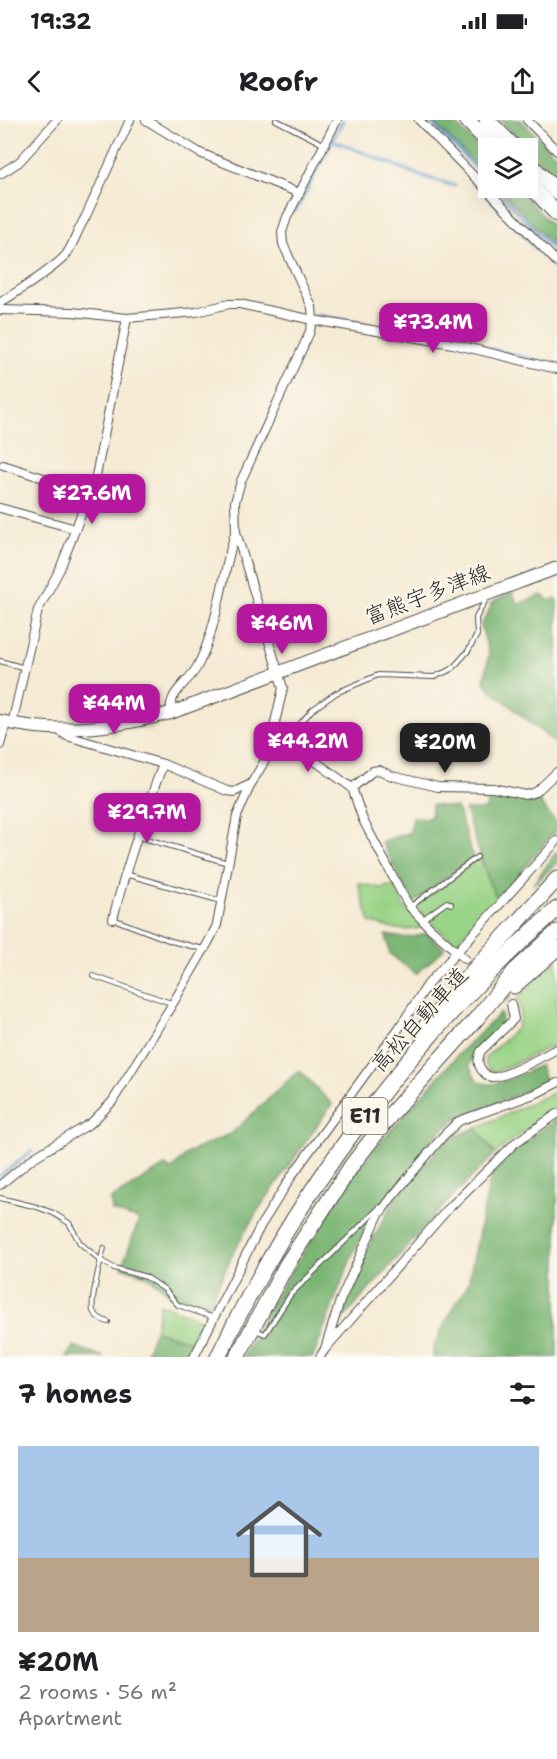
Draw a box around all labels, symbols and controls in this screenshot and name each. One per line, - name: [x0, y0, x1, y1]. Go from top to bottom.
- text: 19:32: [30, 7, 91, 36]
- text: Roofr: [239, 63, 318, 100]
- icon: back: [18, 65, 51, 98]
- icon: share: [506, 65, 539, 98]
- map controls: [478, 138, 538, 198]
- button: layers: [478, 138, 538, 198]
- pin: ¥73.4M: [384, 303, 482, 354]
- text: ¥73.4M: [393, 309, 473, 335]
- pin: ¥27.6M: [43, 474, 141, 525]
- text: ¥27.6M: [52, 480, 132, 506]
- street label: 富熊宇多津線: [360, 557, 494, 632]
- pin: ¥46M: [246, 604, 318, 655]
- text: ¥46M: [251, 610, 313, 636]
- pin: ¥44M: [78, 684, 150, 735]
- text: ¥44M: [83, 690, 145, 716]
- pin: ¥44.2M: [259, 722, 357, 773]
- pin: ¥20M: [409, 723, 481, 774]
- text: ¥44.2M: [268, 728, 348, 754]
- text: ¥20M: [414, 729, 476, 755]
- pin: ¥29.7M: [98, 793, 196, 844]
- text: ¥29.7M: [108, 799, 186, 825]
- street label: 高松自動車道: [364, 961, 474, 1078]
- road number: E11: [342, 1098, 388, 1134]
- text: 7 homes: [18, 1376, 132, 1411]
- icon: filters: [506, 1377, 539, 1410]
- icon: home: [225, 1485, 333, 1593]
- text: ¥20M: [18, 1644, 99, 1679]
- text: 2 rooms · 56 m²: [18, 1679, 177, 1705]
- text: Apartment: [18, 1705, 122, 1731]

